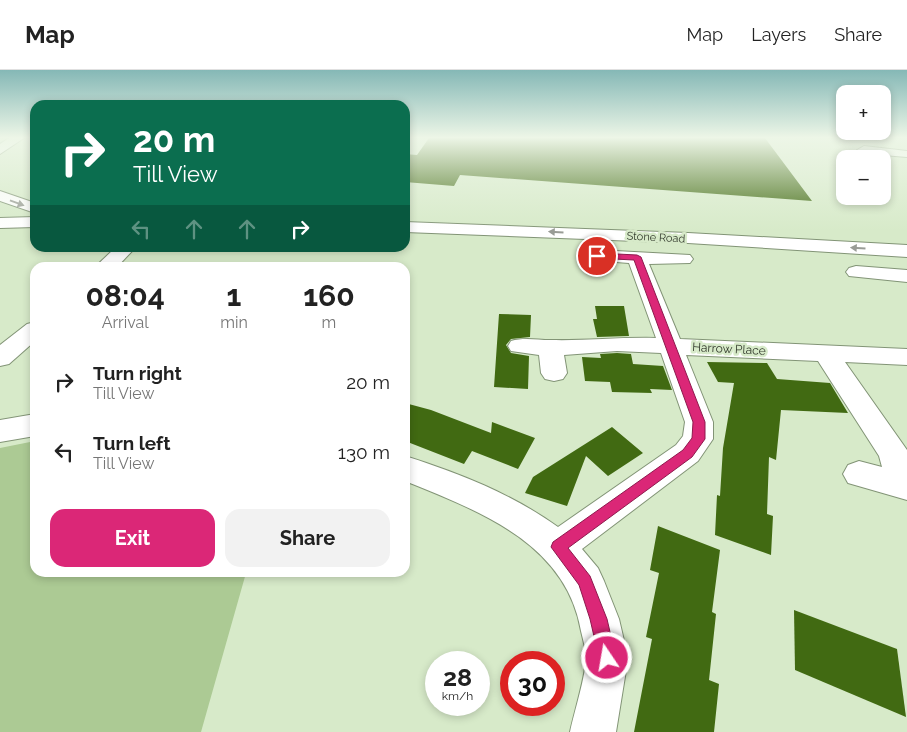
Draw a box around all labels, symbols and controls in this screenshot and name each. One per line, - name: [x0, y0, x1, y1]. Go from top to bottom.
- text: Map: [25, 20, 75, 49]
- text: Map: [687, 24, 723, 45]
- text: Layers: [751, 24, 806, 45]
- text: Share: [834, 24, 882, 45]
- map controls: [836, 85, 891, 205]
- button: +: [836, 85, 891, 140]
- text: 20 m: [133, 119, 215, 160]
- icon: right: [50, 120, 115, 185]
- button: −: [836, 150, 891, 205]
- text: Till View: [133, 161, 218, 187]
- one-way arrow: [10, 199, 25, 207]
- icon: left: [127, 215, 155, 243]
- icon: ahead: [180, 215, 208, 243]
- icon: ahead: [233, 215, 261, 243]
- icon: right: [286, 215, 314, 243]
- one-way arrow: [548, 228, 564, 236]
- street label: Stone Road: [626, 229, 686, 246]
- pin: [576, 235, 618, 277]
- icon: arrive: [583, 242, 611, 270]
- one-way arrow: [850, 244, 866, 252]
- text: 08:04: [85, 278, 165, 313]
- text: 1: [227, 278, 241, 313]
- text: 160: [303, 278, 355, 313]
- text: Arrival: [102, 313, 149, 332]
- text: min: [220, 313, 248, 332]
- text: m: [322, 313, 336, 332]
- street label: Harrow Place: [692, 340, 766, 358]
- text: Turn right: [93, 362, 182, 384]
- icon: right: [50, 368, 78, 396]
- text: 20 m: [346, 371, 390, 393]
- text: Till View: [93, 384, 155, 403]
- text: Turn left: [93, 432, 170, 454]
- icon: left: [50, 438, 78, 466]
- text: 130 m: [338, 441, 390, 463]
- text: Till View: [93, 454, 155, 473]
- button: Exit: [50, 509, 215, 567]
- button: Share: [225, 509, 390, 567]
- position arrow: [580, 631, 632, 683]
- speed limit sign: 30: [500, 651, 565, 716]
- text: 28: [443, 662, 472, 692]
- text: km/h: [442, 689, 473, 703]

